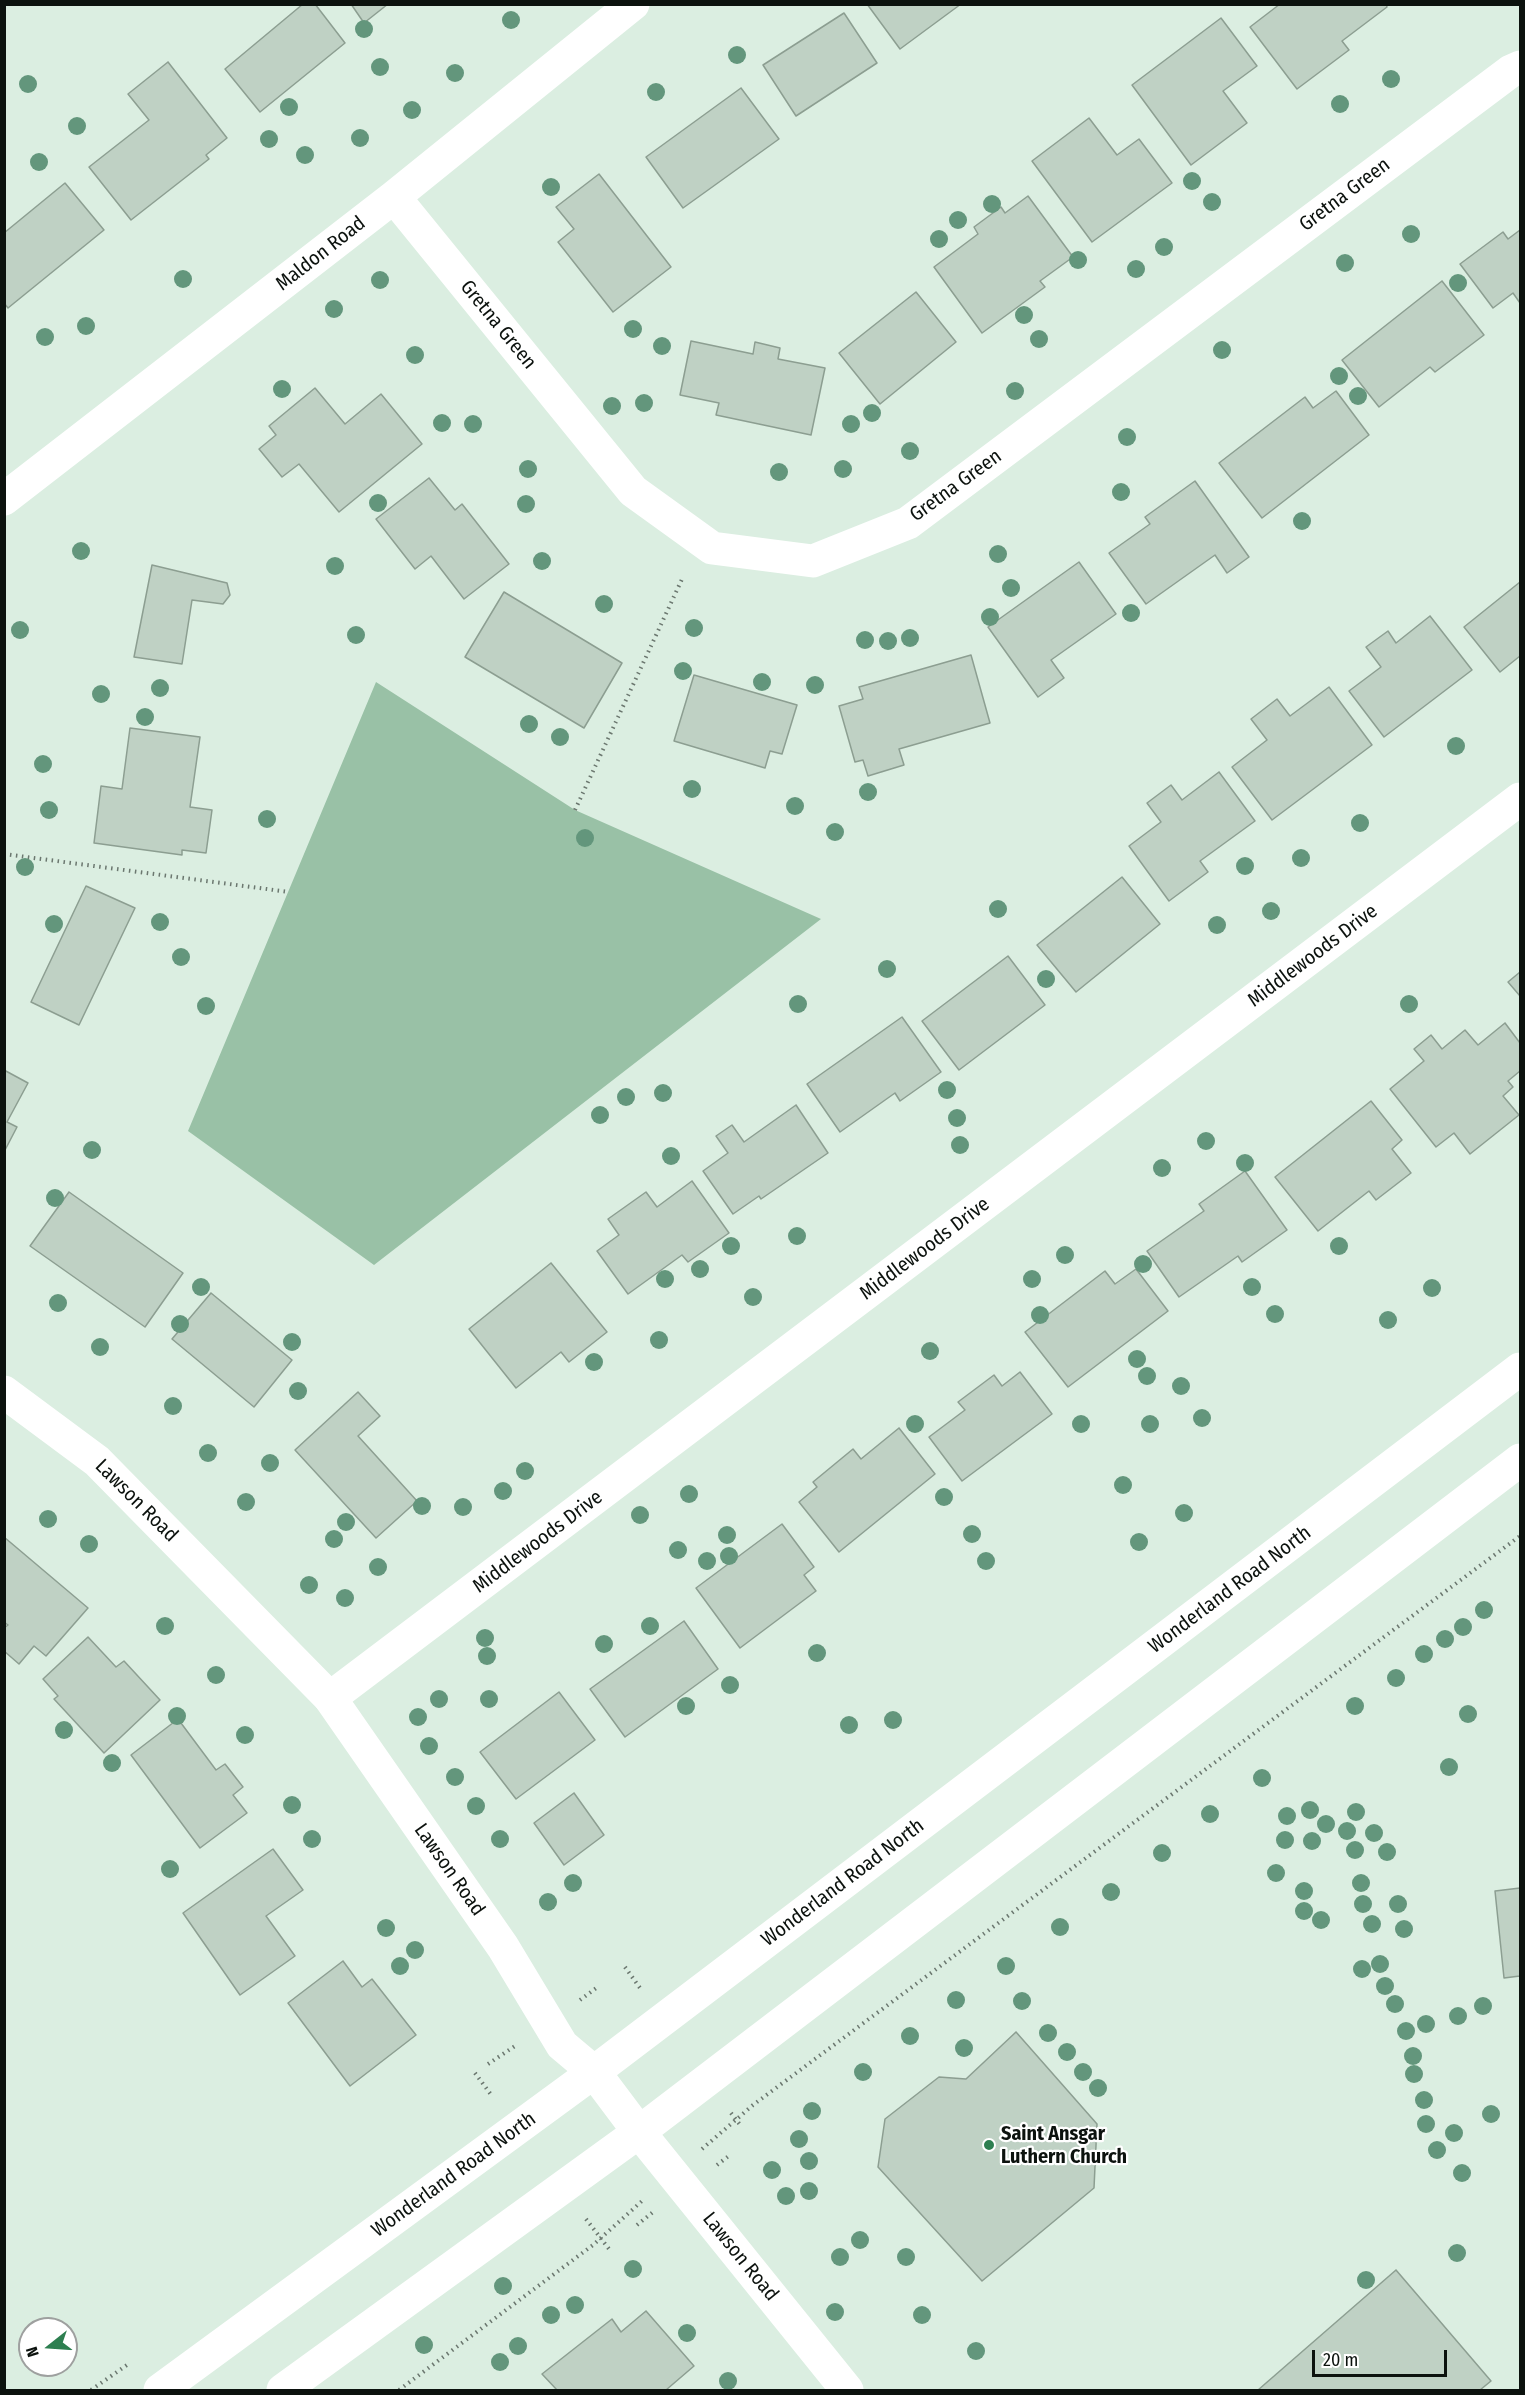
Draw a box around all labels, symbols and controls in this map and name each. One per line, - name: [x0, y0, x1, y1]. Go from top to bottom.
- street label: Gretna Green: [1295, 153, 1395, 237]
- street label: Maldon Road: [271, 212, 371, 296]
- street label: Gretna Green: [455, 276, 541, 374]
- street label: Gretna Green: [905, 445, 1007, 527]
- street label: Middlewoods Drive: [1243, 899, 1383, 1013]
- street label: Middlewoods Drive: [855, 1192, 995, 1306]
- street label: Lawson Road: [90, 1455, 182, 1547]
- street label: Middlewoods Drive: [468, 1485, 608, 1599]
- street label: Wonderland Road North: [1144, 1521, 1316, 1659]
- street label: Wonderland Road North: [757, 1814, 929, 1952]
- street label: Lawson Road: [408, 1819, 490, 1921]
- street label: Wonderland Road North: [367, 2107, 541, 2243]
- place label: Saint Ansgar Luthern Church: [1001, 2122, 1127, 2169]
- marker: Saint Ansgar Luthern Church: [982, 2138, 996, 2152]
- street label: Lawson Road: [697, 2208, 783, 2306]
- north arrow: [18, 2317, 78, 2377]
- scale bar: [1315, 2338, 1450, 2376]
- text: N: [22, 2344, 43, 2359]
- text: 20 m: [1323, 2349, 1358, 2371]

